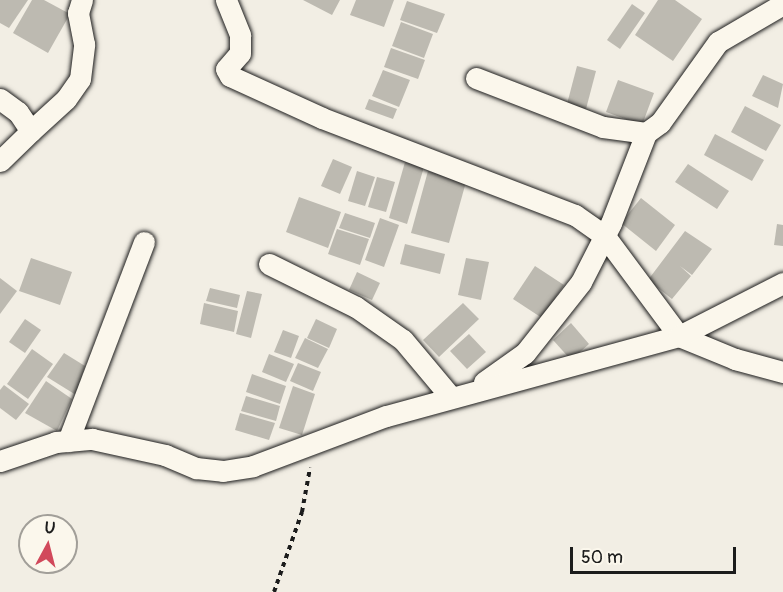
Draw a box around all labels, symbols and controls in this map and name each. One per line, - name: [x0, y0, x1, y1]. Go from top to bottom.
- north arrow: [18, 514, 78, 574]
- text: U: [43, 518, 56, 539]
- scale bar: [573, 535, 740, 573]
- text: 50 m: [581, 546, 623, 569]

